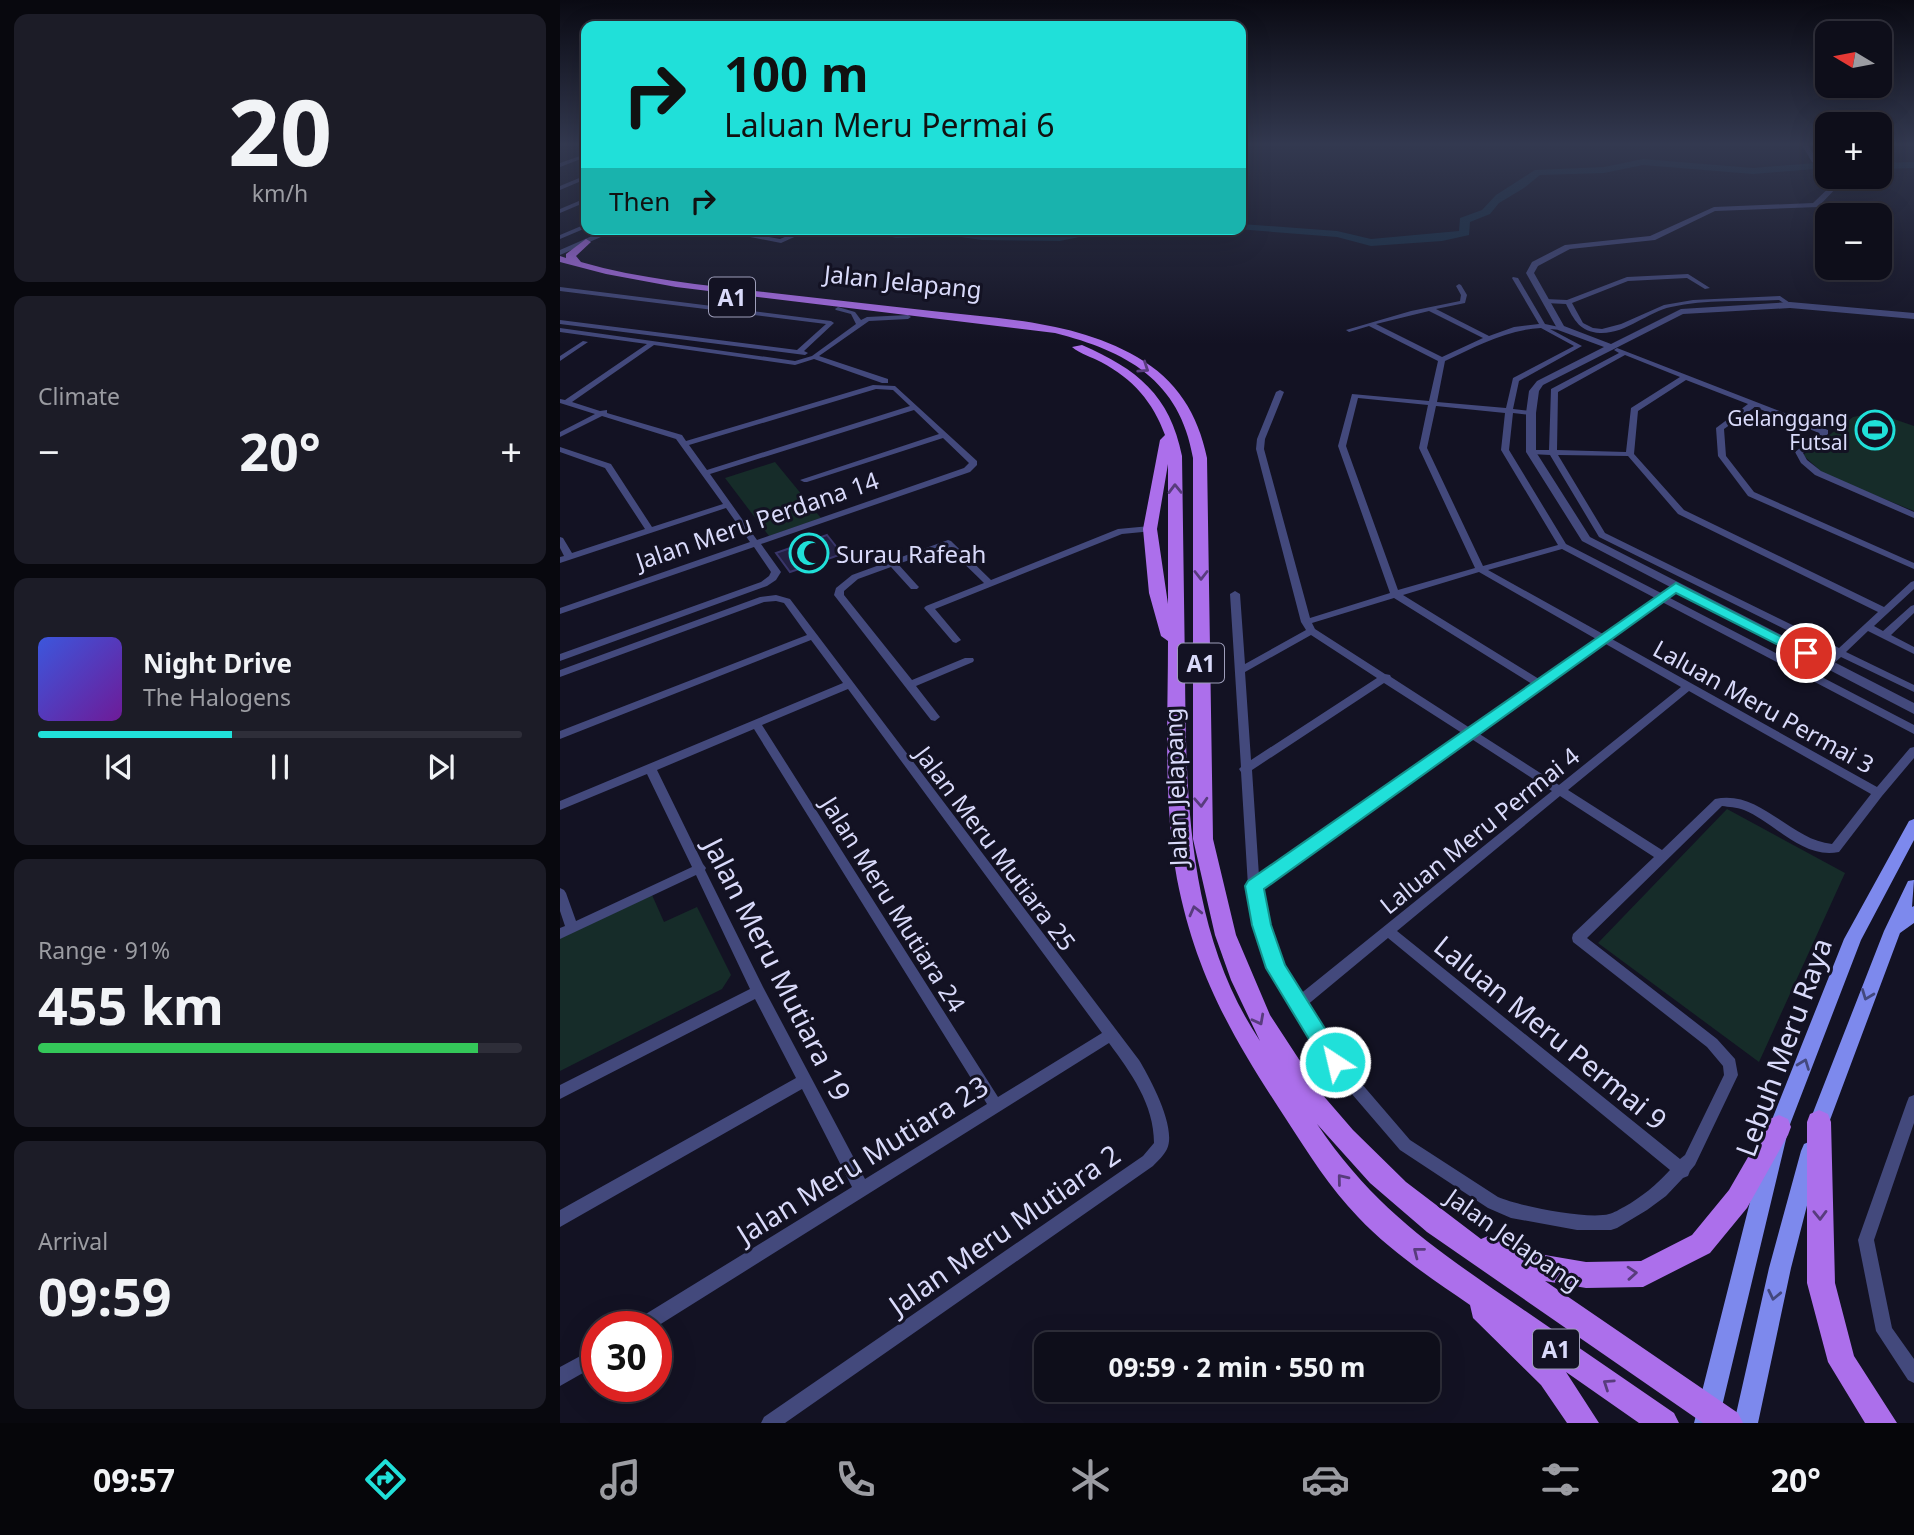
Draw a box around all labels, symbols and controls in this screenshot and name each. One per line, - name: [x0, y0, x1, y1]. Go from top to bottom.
- north arrow: [1815, 21, 1892, 98]
- map controls: [1815, 21, 1892, 280]
- text: 100 m: [724, 40, 869, 106]
- icon: right: [609, 49, 700, 140]
- text: 20: [228, 69, 332, 193]
- text: Laluan Meru Permai 6: [724, 103, 1055, 146]
- button: +: [1815, 112, 1892, 189]
- text: km/h: [252, 177, 308, 209]
- icon: right: [684, 182, 722, 220]
- text: Then: [609, 183, 670, 219]
- button: −: [1815, 203, 1892, 280]
- street label: Jalan Jelapang: [821, 256, 983, 306]
- road number: A1: [709, 278, 755, 316]
- one-way arrow: [1136, 360, 1149, 372]
- text: Climate: [38, 380, 120, 412]
- place label: Gelanggang Futsal: [1727, 404, 1848, 456]
- sports icon: Gelanggang Futsal: [1854, 409, 1896, 451]
- text: 20°: [239, 415, 321, 486]
- text: −: [38, 425, 60, 477]
- text: +: [500, 425, 522, 477]
- street label: Jalan Meru Perdana 14: [629, 463, 883, 578]
- one-way arrow: [1167, 483, 1183, 494]
- mosque icon: Surau Rafeah: [788, 532, 830, 574]
- place label: Surau Rafeah: [836, 537, 986, 570]
- one-way arrow: [1193, 570, 1209, 580]
- pin: [1776, 623, 1836, 683]
- street label: Laluan Meru Permai 3: [1648, 631, 1880, 781]
- icon: arrive: [1787, 634, 1825, 672]
- road number: A1: [1178, 643, 1224, 682]
- text: Night Drive: [143, 645, 292, 681]
- text: The Halogens: [143, 681, 291, 713]
- street label: Jalan Jelapang: [1156, 707, 1194, 869]
- street label: Jalan Meru Mutiara 25: [907, 737, 1084, 957]
- street label: Laluan Meru Permai 4: [1372, 739, 1586, 921]
- icon: previous: [100, 748, 138, 786]
- icon: pause: [261, 748, 299, 786]
- icon: next: [422, 748, 460, 786]
- street label: Jalan Meru Mutiara 24: [813, 788, 974, 1018]
- one-way arrow: [1194, 797, 1209, 808]
- street label: Jalan Meru Mutiara 19: [694, 829, 861, 1107]
- one-way arrow: [1189, 905, 1203, 917]
- street label: Laluan Meru Permai 9: [1427, 926, 1675, 1138]
- street label: Lebuh Meru Raya: [1726, 932, 1840, 1162]
- text: Range · 91%: [38, 934, 170, 966]
- text: 455 km: [38, 969, 224, 1040]
- one-way arrow: [1862, 988, 1876, 1000]
- one-way arrow: [1250, 1013, 1264, 1025]
- position arrow: [1298, 1025, 1372, 1099]
- one-way arrow: [1796, 1058, 1810, 1070]
- street label: Jalan Meru Mutiara 23: [726, 1066, 995, 1254]
- street label: Jalan Meru Mutiara 2: [878, 1135, 1127, 1325]
- one-way arrow: [1337, 1175, 1350, 1187]
- street label: Jalan Jelapang: [1438, 1179, 1588, 1298]
- one-way arrow: [1812, 1210, 1828, 1221]
- text: Arrival: [38, 1225, 108, 1257]
- one-way arrow: [1413, 1248, 1426, 1261]
- text: 09:59: [38, 1260, 172, 1331]
- one-way arrow: [1627, 1266, 1638, 1281]
- one-way arrow: [1768, 1289, 1783, 1301]
- speed limit sign: 30: [581, 1311, 672, 1402]
- road number: A1: [1533, 1330, 1579, 1368]
- text: 09:59 · 2 min · 550 m: [1109, 1349, 1365, 1385]
- one-way arrow: [1603, 1380, 1616, 1392]
- icon: directions: [361, 1455, 410, 1504]
- icon: music: [596, 1455, 645, 1504]
- icon: phone: [831, 1455, 880, 1504]
- icon: climate: [1066, 1455, 1115, 1504]
- icon: car: [1301, 1455, 1350, 1504]
- icon: filters: [1536, 1455, 1585, 1504]
- text: 09:57: [93, 1458, 175, 1501]
- text: 20°: [1771, 1458, 1821, 1501]

